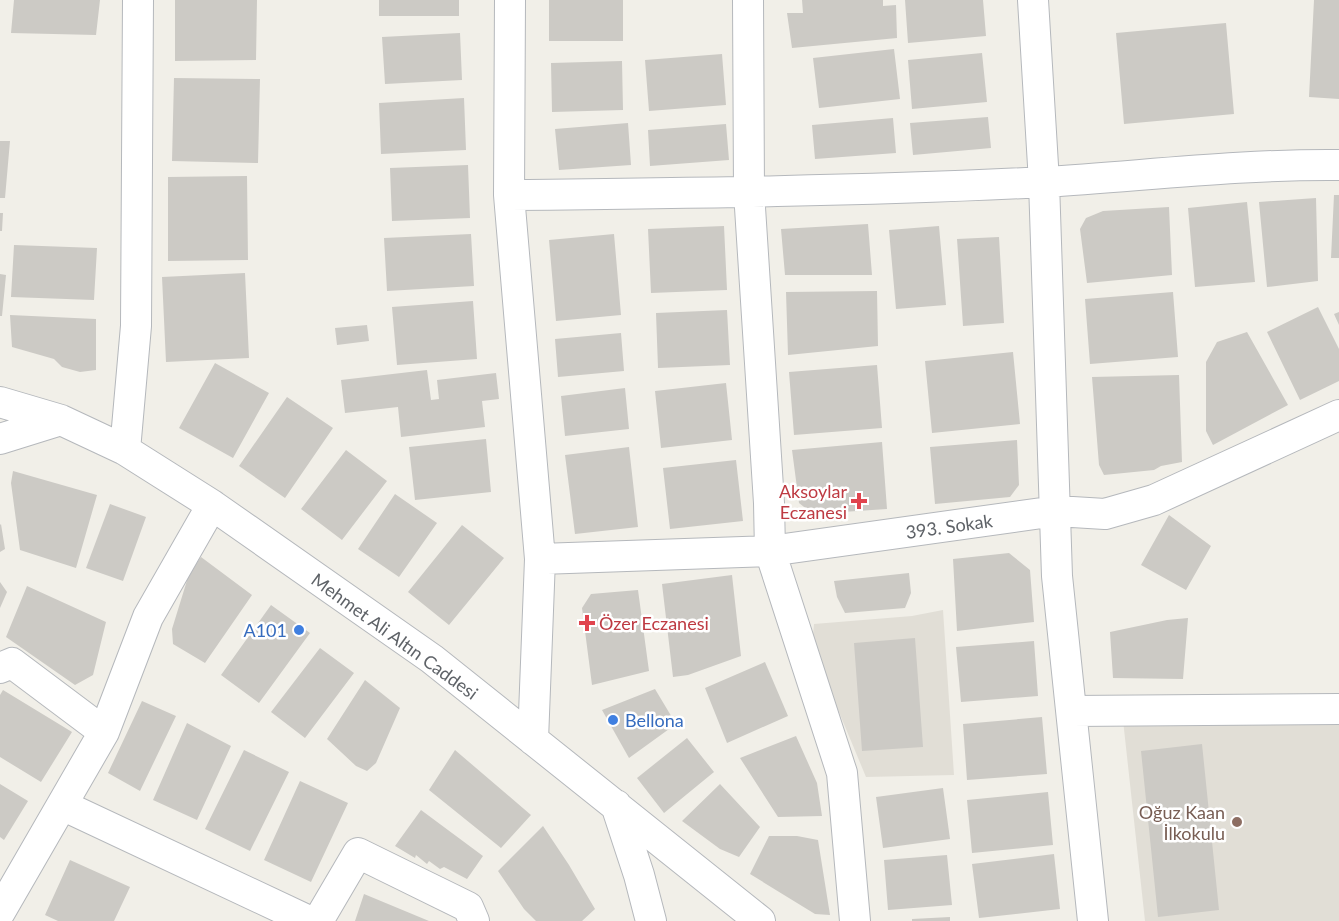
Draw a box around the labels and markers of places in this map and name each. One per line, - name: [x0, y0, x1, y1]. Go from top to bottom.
- place label: Aksoylar Eczanesi: [779, 480, 847, 523]
- marker: Aksoylar Eczanesi: [852, 494, 866, 508]
- place label: Özer Eczanesi: [599, 612, 709, 634]
- marker: Özer Eczanesi: [580, 616, 594, 630]
- place label: A101: [243, 619, 287, 641]
- marker: A101: [292, 623, 306, 637]
- place label: Bellona: [625, 709, 684, 731]
- marker: Bellona: [606, 713, 620, 727]
- place label: Oğuz Kaan İlkokulu: [1139, 801, 1225, 844]
- marker: Oğuz Kaan İlkokulu: [1230, 815, 1244, 829]

